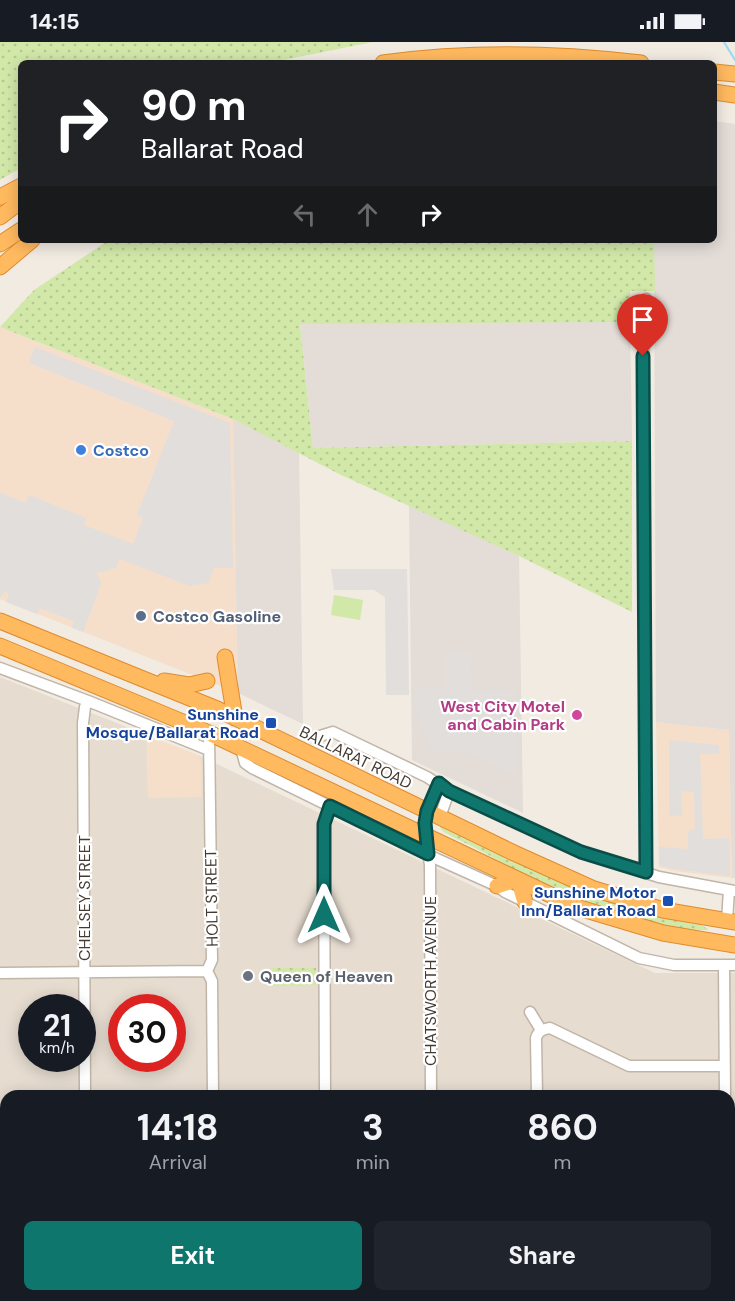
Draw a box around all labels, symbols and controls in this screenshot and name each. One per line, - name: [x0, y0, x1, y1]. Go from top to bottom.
- text: 14:15: [30, 7, 80, 36]
- text: 90 m: [141, 78, 247, 133]
- icon: right: [42, 84, 120, 162]
- text: Ballarat Road: [141, 131, 304, 166]
- icon: left: [288, 198, 321, 231]
- icon: ahead: [351, 198, 384, 231]
- icon: right: [414, 198, 447, 231]
- pin: [617, 294, 668, 356]
- icon: arrive: [626, 303, 659, 336]
- place label: Costco: [93, 440, 149, 461]
- marker: Costco: [74, 443, 88, 457]
- place label: Costco Gasoline: [153, 606, 281, 627]
- marker: Costco Gasoline: [134, 609, 148, 623]
- place label: West City Motel and Cabin Park: [440, 696, 566, 735]
- place label: Sunshine Mosque/Ballarat Road: [86, 704, 259, 743]
- marker: West City Motel and Cabin Park: [570, 708, 584, 722]
- marker: Sunshine Mosque/Ballarat Road: [264, 716, 278, 730]
- street label: BALLARAT ROAD: [296, 721, 415, 794]
- street label: CHELSEY STREET: [74, 835, 95, 961]
- street label: HOLT STREET: [200, 849, 223, 947]
- place label: Sunshine Motor Inn/Ballarat Road: [521, 882, 656, 921]
- position arrow: [292, 883, 356, 947]
- marker: Sunshine Motor Inn/Ballarat Road: [661, 894, 675, 908]
- street label: CHATSWORTH AVENUE: [420, 896, 441, 1066]
- place label: Queen of Heaven: [260, 966, 393, 987]
- marker: Queen of Heaven: [241, 969, 255, 983]
- speed limit sign: 30: [108, 994, 186, 1072]
- text: 21: [43, 1006, 71, 1045]
- text: km/h: [39, 1038, 75, 1058]
- text: 14:18: [137, 1104, 219, 1151]
- text: 3: [362, 1104, 384, 1151]
- text: 860: [527, 1104, 598, 1151]
- text: Arrival: [149, 1149, 207, 1175]
- text: min: [356, 1149, 390, 1175]
- text: m: [554, 1149, 571, 1175]
- button: Exit: [24, 1221, 362, 1290]
- button: Share: [374, 1221, 711, 1290]

